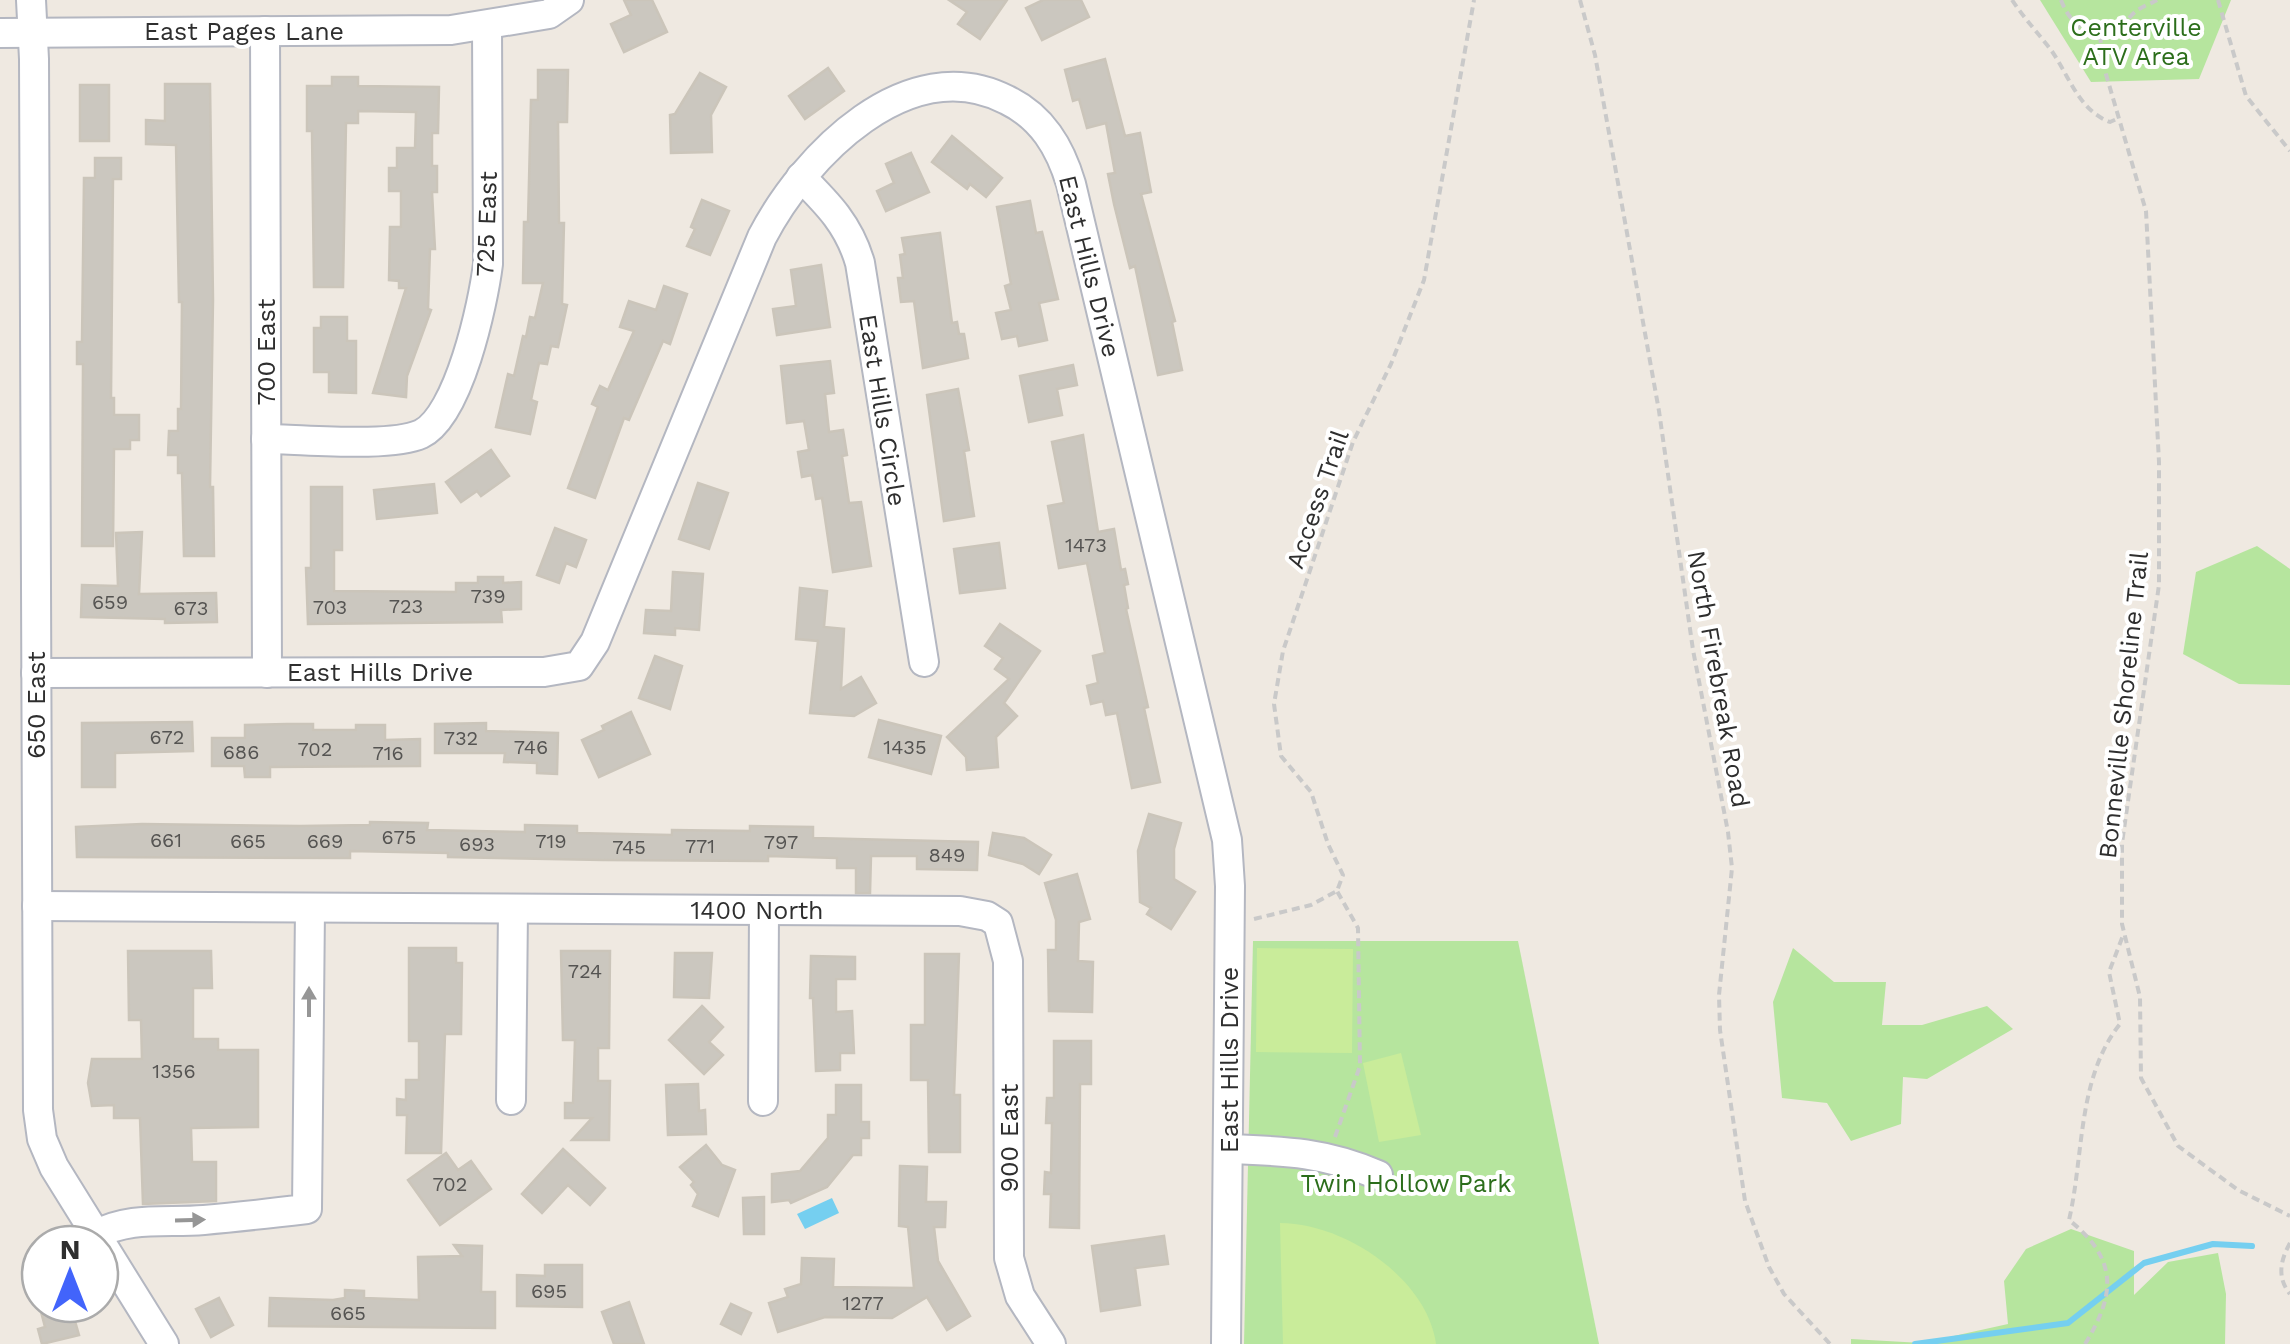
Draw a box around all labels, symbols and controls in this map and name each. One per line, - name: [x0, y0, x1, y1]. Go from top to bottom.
- park label: Centerville ATV Area: [2070, 13, 2202, 71]
- street label: East Pages Lane: [144, 17, 344, 46]
- street label: 725 East: [470, 170, 503, 277]
- street label: East Hills Drive: [1053, 172, 1126, 360]
- street label: 700 East: [252, 298, 281, 405]
- street label: East Hills Circle: [853, 312, 912, 508]
- street label: Access Trail: [1280, 426, 1355, 572]
- house number: 1473: [1065, 533, 1107, 557]
- street label: North Firebreak Road: [1682, 548, 1755, 810]
- street label: Bonneville Shoreline Trail: [2093, 550, 2154, 860]
- house number: 739: [470, 584, 506, 608]
- house number: 659: [92, 590, 128, 614]
- house number: 723: [389, 594, 423, 618]
- house number: 703: [313, 595, 347, 619]
- house number: 673: [174, 596, 208, 620]
- street label: 650 East: [22, 651, 51, 759]
- street label: East Hills Drive: [287, 658, 473, 687]
- house number: 672: [150, 725, 184, 749]
- house number: 732: [444, 726, 478, 750]
- house number: 746: [514, 735, 548, 759]
- house number: 1435: [883, 735, 927, 759]
- house number: 702: [298, 737, 332, 761]
- house number: 686: [223, 740, 259, 764]
- house number: 716: [372, 741, 404, 765]
- house number: 675: [382, 825, 416, 849]
- house number: 661: [150, 828, 182, 852]
- house number: 665: [230, 829, 266, 853]
- house number: 669: [307, 829, 343, 853]
- house number: 719: [535, 829, 567, 853]
- house number: 797: [764, 830, 798, 854]
- house number: 693: [459, 832, 495, 856]
- house number: 771: [685, 834, 715, 858]
- house number: 745: [612, 835, 646, 859]
- house number: 849: [929, 843, 965, 867]
- street label: 1400 North: [690, 896, 824, 925]
- house number: 724: [568, 959, 602, 983]
- street label: East Hills Drive: [1215, 967, 1244, 1153]
- one-way arrow: [301, 986, 317, 1018]
- house number: 1356: [152, 1059, 196, 1083]
- street label: 900 East: [995, 1083, 1024, 1192]
- park label: Twin Hollow Park: [1301, 1169, 1511, 1198]
- house number: 702: [433, 1172, 467, 1196]
- one-way arrow: [174, 1212, 206, 1228]
- north arrow: [20, 1224, 120, 1324]
- text: N: [60, 1233, 80, 1266]
- house number: 695: [531, 1279, 567, 1303]
- house number: 1277: [842, 1291, 884, 1315]
- house number: 665: [330, 1301, 366, 1325]

